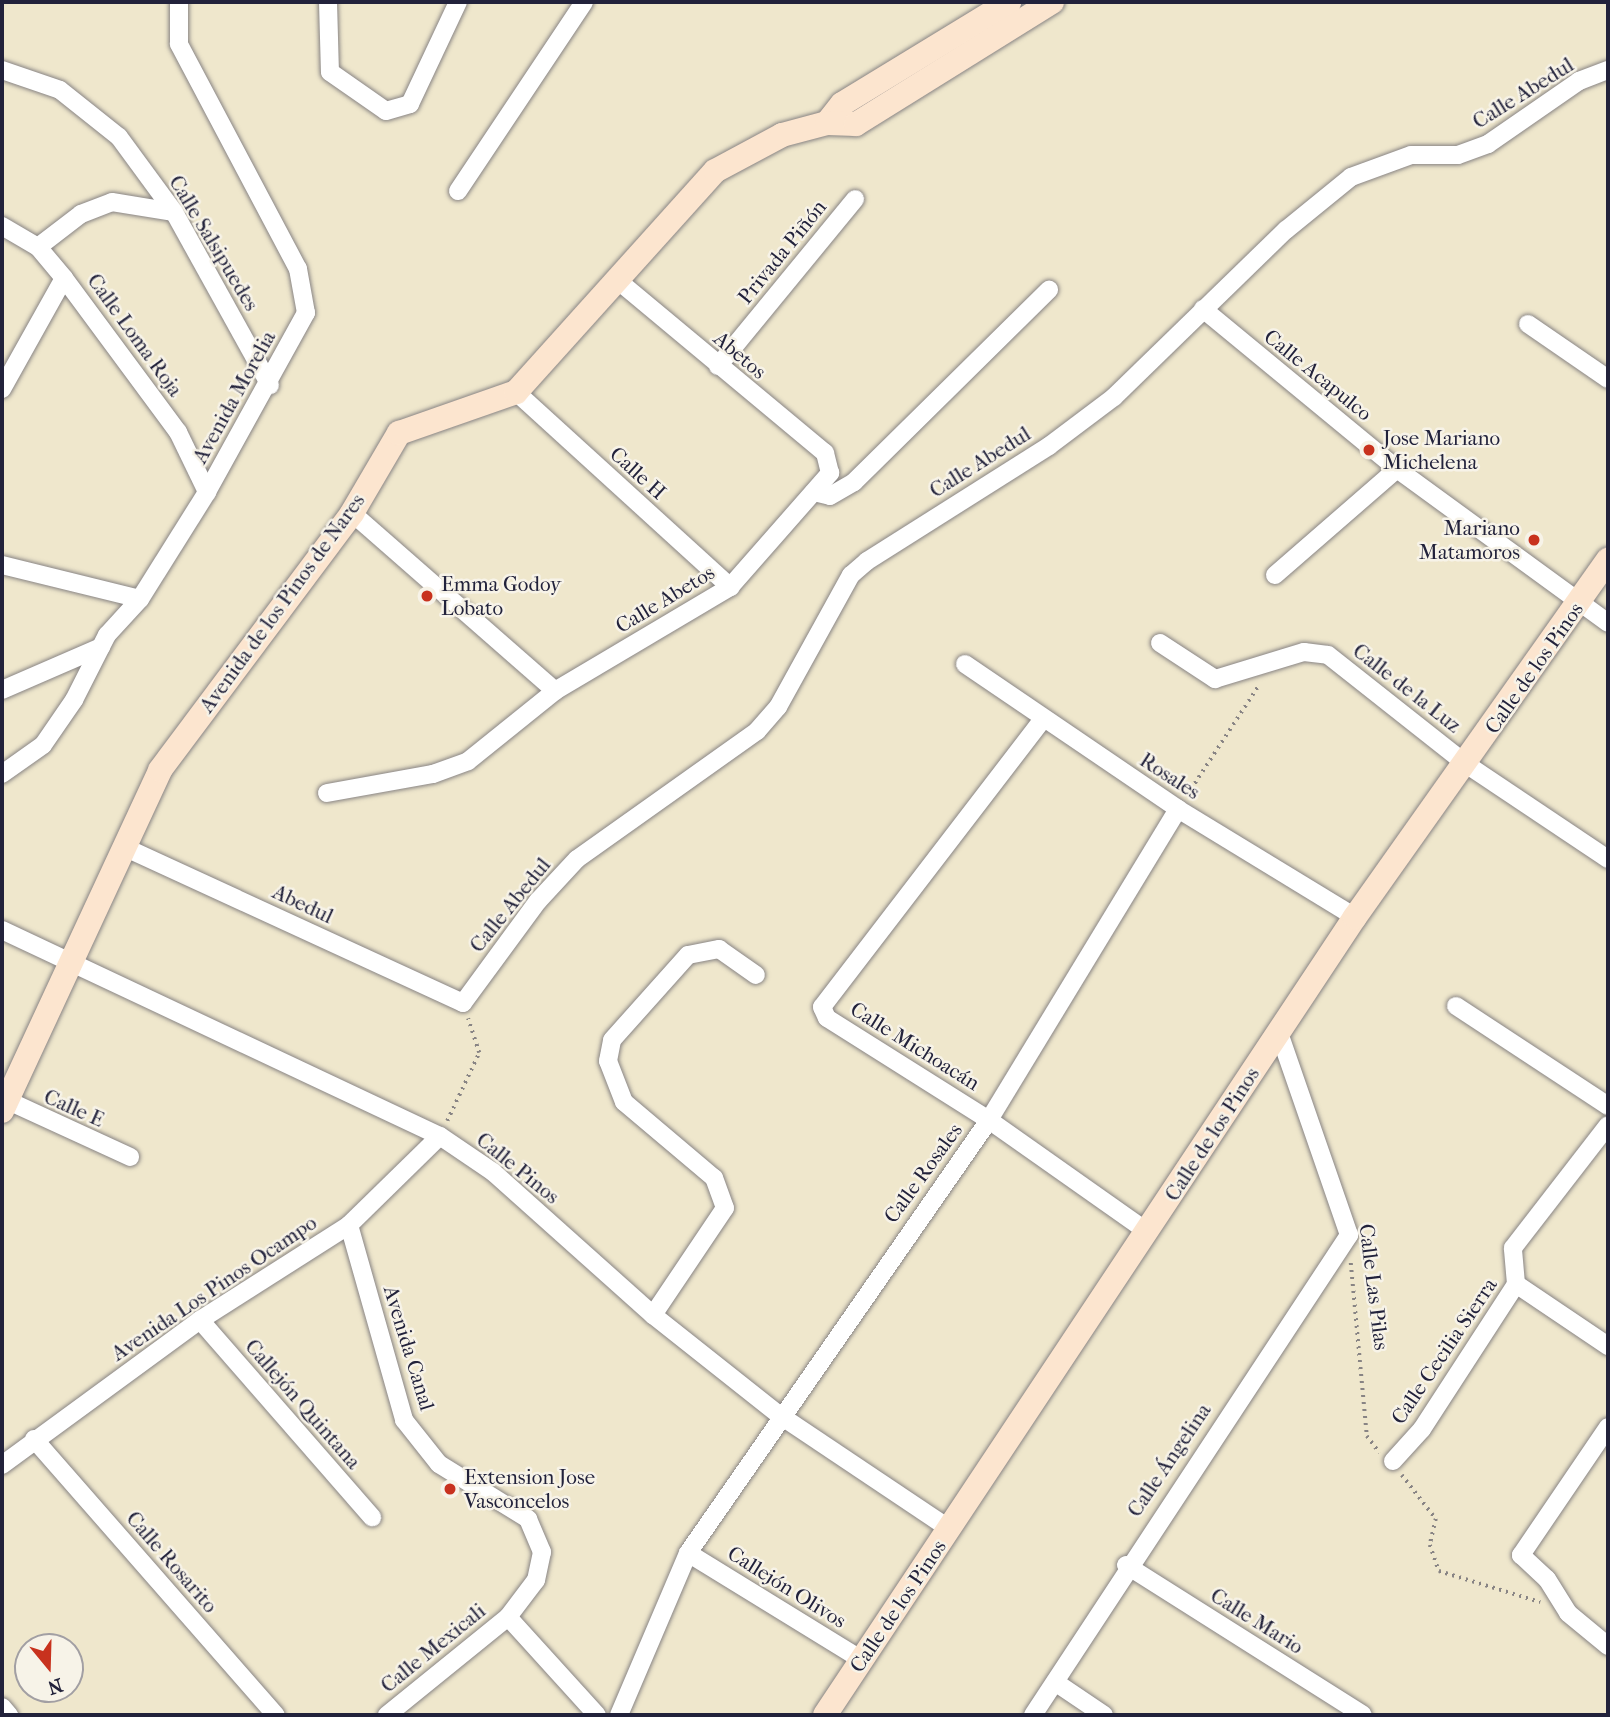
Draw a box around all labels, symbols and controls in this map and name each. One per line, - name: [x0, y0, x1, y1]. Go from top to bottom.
- street label: Calle Abedul: [1468, 52, 1578, 134]
- street label: Calle Salsipuedes: [164, 171, 264, 315]
- street label: Privada Piñón: [732, 195, 832, 309]
- street label: Calle Loma Roja: [82, 269, 188, 401]
- street label: Calle Acapulco: [1259, 324, 1377, 426]
- street label: Avenida Morelia: [187, 326, 281, 468]
- street label: Abetos: [709, 326, 771, 384]
- street label: Calle Abedul: [925, 421, 1035, 503]
- place label: Jose Mariano Michelena: [1383, 425, 1500, 475]
- street label: Calle H: [605, 441, 671, 505]
- marker: Jose Mariano Michelena: [1361, 442, 1377, 458]
- street label: Avenida de los Pinos de Nares: [194, 489, 370, 717]
- place label: Mariano Matamoros: [1419, 515, 1520, 565]
- marker: Mariano Matamoros: [1526, 532, 1542, 548]
- street label: Calle Abetos: [611, 560, 719, 638]
- place label: Emma Godoy Lobato: [441, 571, 561, 621]
- marker: Emma Godoy Lobato: [419, 588, 435, 604]
- street label: Calle de los Pinos: [1479, 598, 1589, 738]
- street label: Calle de la Luz: [1348, 638, 1466, 738]
- street label: Rosales: [1135, 747, 1205, 805]
- street label: Calle Abedul: [464, 853, 556, 957]
- street label: Abedul: [269, 879, 337, 929]
- street label: Calle Michoacán: [846, 996, 984, 1096]
- street label: Calle de los Pinos: [1159, 1062, 1265, 1206]
- street label: Calle E: [40, 1084, 108, 1132]
- street label: Calle Rosales: [878, 1118, 968, 1228]
- street label: Calle Pinos: [471, 1127, 565, 1209]
- street label: Avenida Los Pinos Ocampo: [107, 1210, 321, 1366]
- street label: Calle Las Pilas: [1354, 1222, 1394, 1352]
- street label: Calle Cecilia Sierra: [1386, 1273, 1502, 1429]
- street label: Avenida Canal: [378, 1283, 440, 1413]
- street label: Callejón Quintana: [240, 1334, 366, 1474]
- street label: Calle Ángelina: [1122, 1398, 1216, 1522]
- place label: Extension Jose Vasconcelos: [464, 1464, 595, 1514]
- marker: Extension Jose Vasconcelos: [442, 1481, 458, 1497]
- street label: Calle Rosarito: [121, 1506, 223, 1618]
- street label: Calle de los Pinos: [844, 1535, 952, 1677]
- street label: Callejón Olivos: [723, 1541, 851, 1633]
- street label: Calle Mario: [1206, 1583, 1308, 1659]
- street label: Calle Mexicali: [376, 1598, 490, 1698]
- north arrow: [14, 1633, 84, 1703]
- text: N: [45, 1673, 66, 1699]

